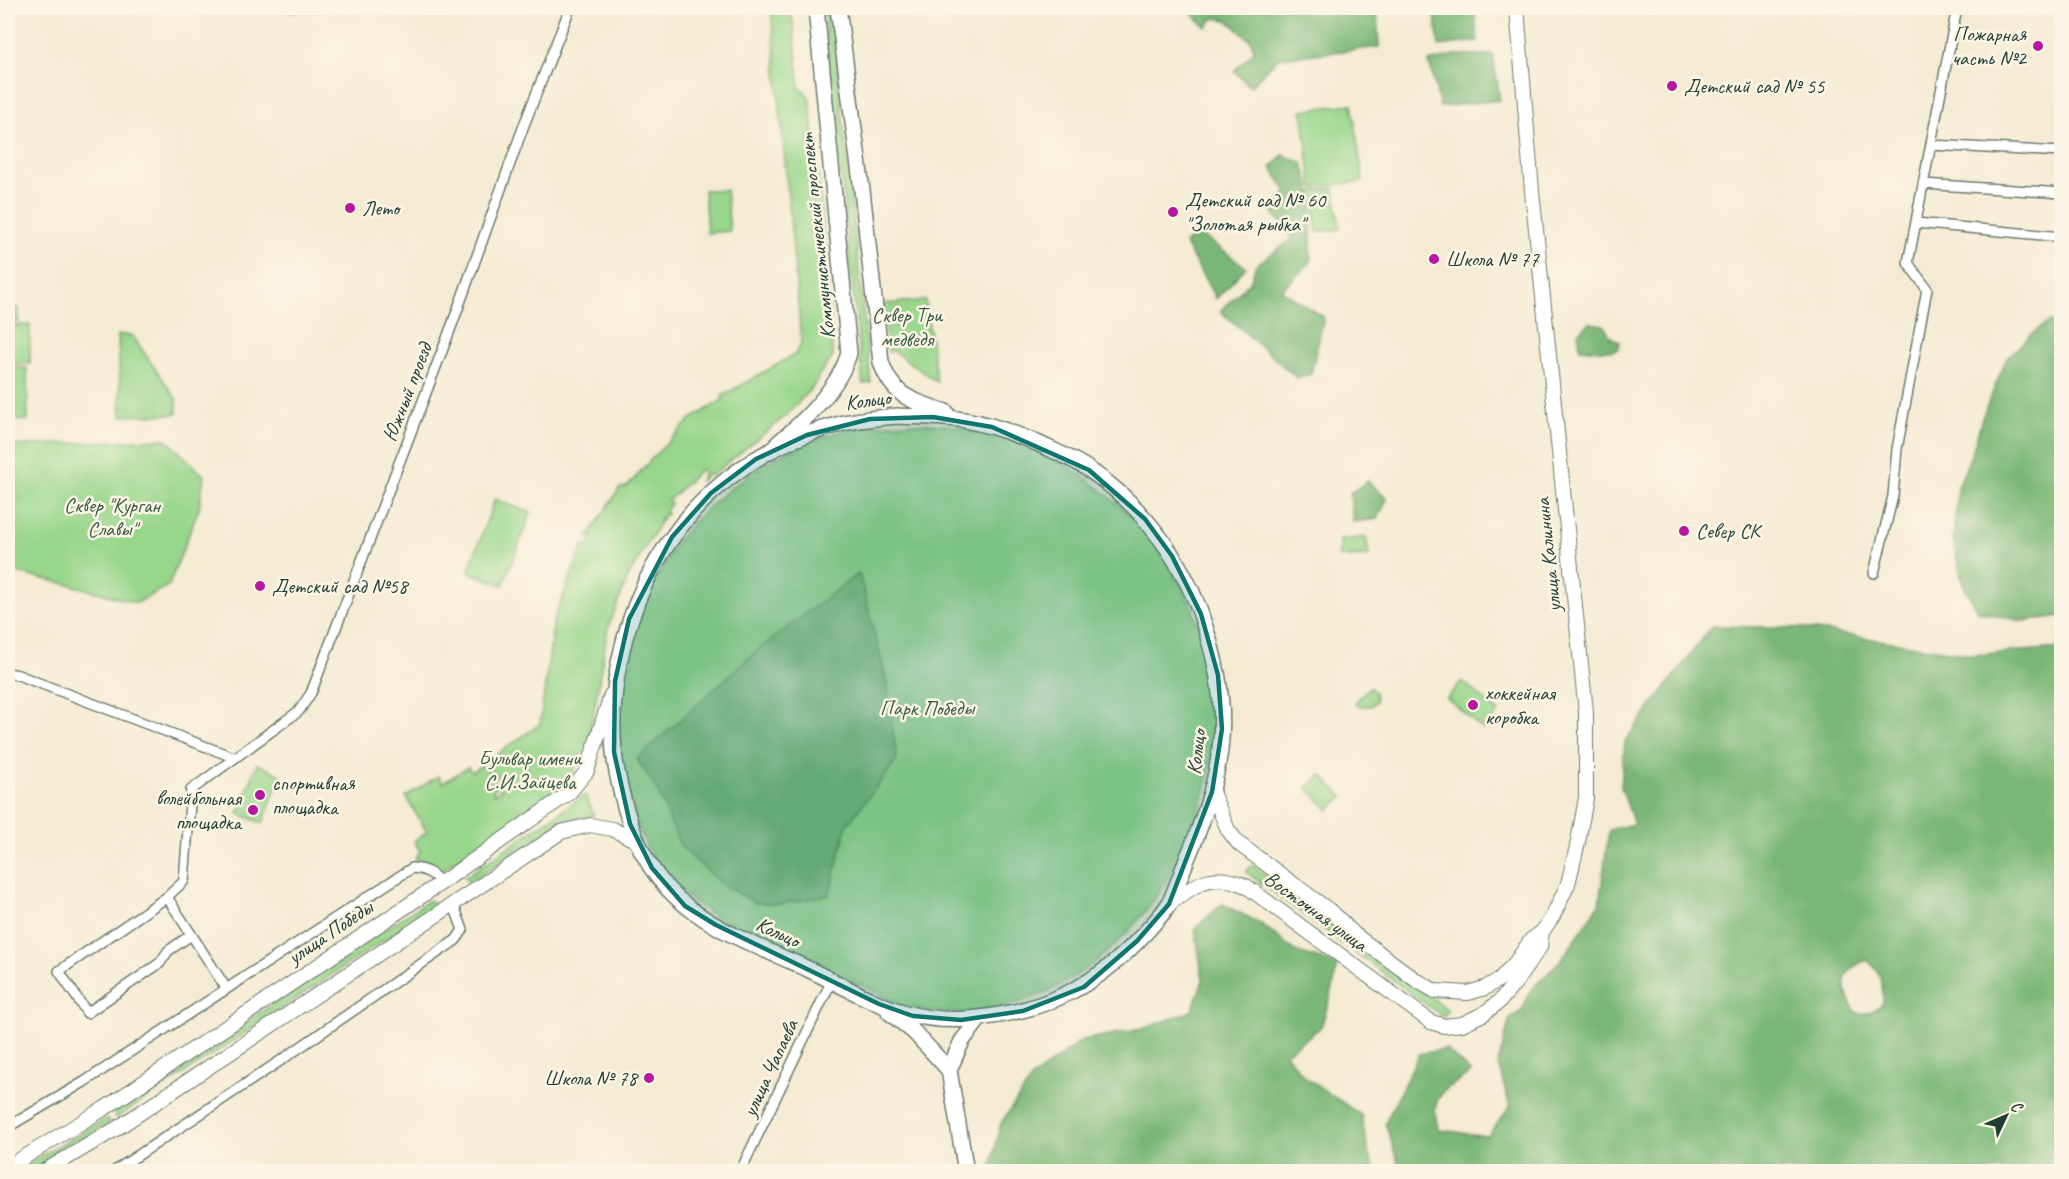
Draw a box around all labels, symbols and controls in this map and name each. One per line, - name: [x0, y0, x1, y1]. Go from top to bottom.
- place label: Пожарная часть №2: [1952, 21, 2028, 71]
- marker: Пожарная часть №2: [2031, 39, 2045, 53]
- place label: Детский сад № 55: [1684, 73, 1826, 99]
- marker: Детский сад № 55: [1665, 79, 1679, 93]
- street label: Коммунистический проспект: [793, 130, 841, 340]
- place label: Детский сад № 60 "Золотая рыбка": [1185, 187, 1327, 237]
- place label: Лето: [362, 195, 402, 221]
- marker: Лето: [343, 201, 357, 215]
- marker: Детский сад № 60 "Золотая рыбка": [1166, 205, 1180, 219]
- place label: Школа № 77: [1446, 246, 1540, 272]
- marker: Школа № 77: [1427, 252, 1441, 266]
- park label: Сквер Три медведя: [872, 302, 944, 352]
- street label: Южный проезд: [376, 337, 439, 445]
- street label: Кольцо: [844, 384, 895, 416]
- park label: Сквер "Курган Славы": [64, 492, 161, 542]
- street label: улица Калинина: [1529, 495, 1567, 615]
- place label: Север СК: [1696, 518, 1763, 544]
- marker: Север СК: [1677, 524, 1691, 538]
- place label: Детский сад №58: [272, 573, 410, 599]
- marker: Детский сад №58: [253, 579, 267, 593]
- place label: хоккейная коробка: [1485, 680, 1556, 730]
- park label: Парк Победы: [880, 695, 976, 721]
- marker: хоккейная коробка: [1466, 698, 1480, 712]
- street label: Кольцо: [1180, 725, 1212, 776]
- park label: Бульвар имени С.И.Зайцева: [478, 745, 583, 795]
- place label: спортивная площадка: [272, 770, 356, 820]
- place label: волейбольная площадка: [156, 785, 243, 835]
- marker: спортивная площадка: [253, 788, 267, 802]
- marker: волейбольная площадка: [246, 803, 260, 817]
- street label: Восточная улица: [1259, 865, 1374, 958]
- street label: улица Победы: [281, 893, 379, 971]
- street label: Кольцо: [752, 911, 806, 954]
- street label: улица Чапаева: [735, 1014, 805, 1123]
- place label: Школа № 78: [544, 1065, 640, 1091]
- marker: Школа № 78: [642, 1071, 656, 1085]
- north arrow: [1976, 1086, 2036, 1146]
- text: С: [2006, 1097, 2027, 1118]

